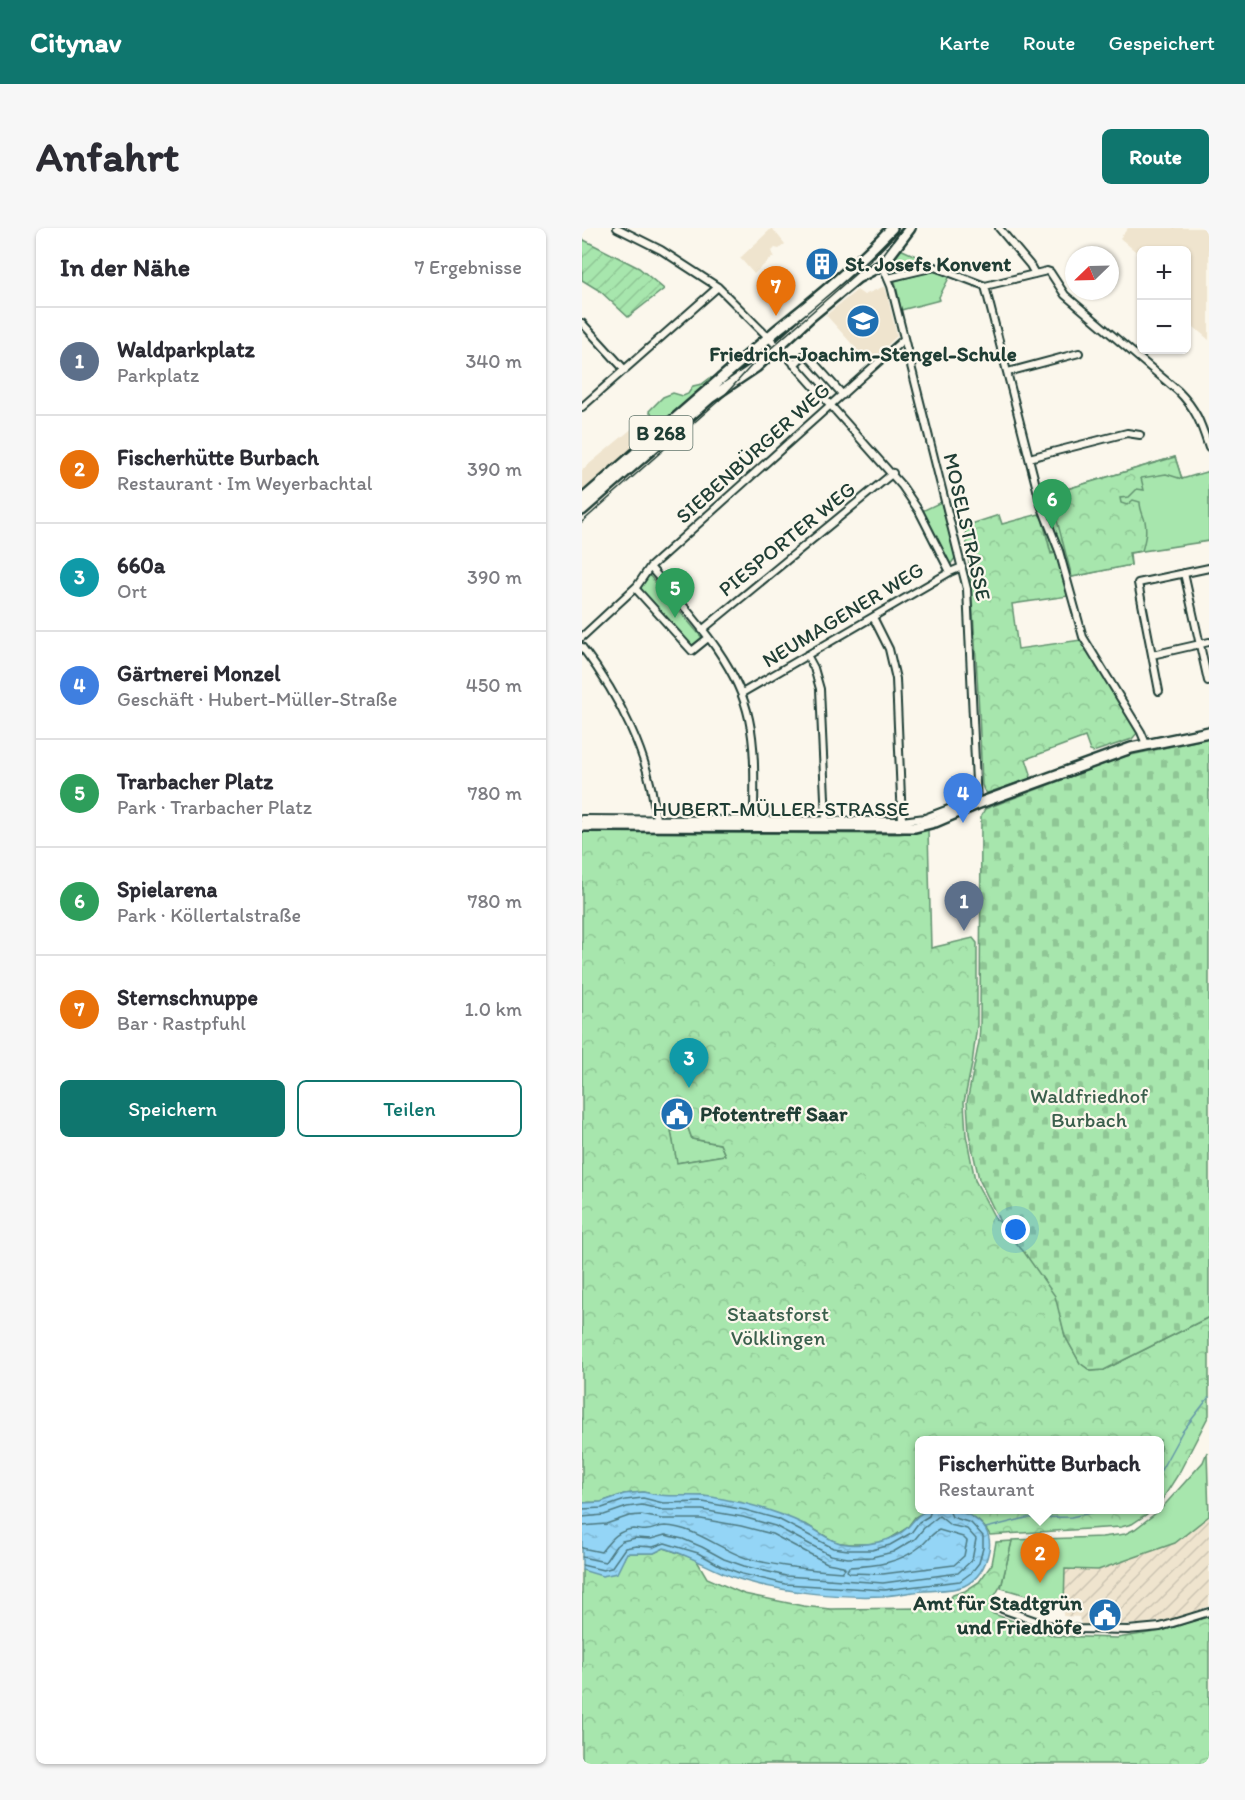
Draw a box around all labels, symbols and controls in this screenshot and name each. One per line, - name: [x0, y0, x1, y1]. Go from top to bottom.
- text: Citynav: [30, 25, 121, 59]
- text: Karte: [939, 30, 990, 55]
- text: Route: [1023, 30, 1076, 55]
- text: Gespeichert: [1109, 30, 1215, 55]
- button: Route: [1102, 129, 1209, 184]
- text: Anfahrt: [36, 131, 179, 182]
- building icon: St. Josefs Konvent: [804, 246, 840, 282]
- north arrow: [1065, 246, 1119, 300]
- map controls: [1137, 246, 1191, 354]
- button: +: [1137, 246, 1191, 300]
- text: In der Nähe: [60, 251, 190, 283]
- place label: St. Josefs Konvent: [845, 251, 1011, 276]
- text: 7 Ergebnisse: [415, 255, 522, 279]
- pin: 7: [756, 266, 796, 316]
- button: −: [1137, 300, 1191, 354]
- school or university icon: Friedrich-Joachim-Stengel-Schule: [845, 303, 881, 339]
- text: Waldparkplatz: [117, 336, 255, 363]
- place label: Friedrich-Joachim-Stengel-Schule: [709, 341, 1017, 367]
- text: 1: [75, 349, 84, 373]
- text: 340 m: [465, 349, 522, 373]
- text: Parkplatz: [117, 363, 199, 387]
- street label: SIEBENBÜRGER WEG: [670, 377, 835, 528]
- road number: B 268: [630, 416, 692, 450]
- text: Fischerhütte Burbach: [117, 444, 319, 471]
- street label: MOSELSTRASSE: [938, 450, 997, 603]
- text: 2: [74, 457, 85, 481]
- text: 390 m: [467, 457, 522, 481]
- text: Restaurant · Im Weyerbachtal: [117, 471, 372, 495]
- street label: PIESPORTER WEG: [713, 476, 860, 601]
- pin: 6: [1032, 480, 1072, 529]
- text: 660a: [117, 552, 165, 579]
- street label: NEUMAGENER WEG: [757, 556, 928, 673]
- text: 3: [74, 565, 85, 589]
- text: 390 m: [467, 565, 522, 589]
- pin: 5: [656, 568, 694, 618]
- text: Ort: [117, 579, 147, 603]
- text: Gärtnerei Monzel: [117, 660, 280, 687]
- text: 4: [73, 673, 86, 697]
- text: 450 m: [466, 673, 522, 697]
- text: Geschäft · Hubert-Müller-Straße: [117, 687, 397, 711]
- text: Trarbacher Platz: [117, 768, 273, 795]
- pin: 4: [944, 774, 982, 823]
- text: 5: [74, 781, 85, 805]
- text: 780 m: [467, 781, 522, 805]
- text: Park · Trarbacher Platz: [117, 795, 312, 819]
- street label: HUBERT-MÜLLER-STRASSE: [652, 796, 910, 821]
- text: Spielarena: [117, 876, 217, 903]
- pin: 1: [944, 882, 983, 931]
- text: 6: [74, 889, 85, 913]
- text: 780 m: [467, 889, 522, 913]
- text: Park · Köllertalstraße: [117, 903, 301, 927]
- text: Sternschnuppe: [117, 984, 258, 1011]
- text: 7: [75, 997, 84, 1021]
- text: 1.0 km: [465, 997, 522, 1021]
- text: Bar · Rastpfuhl: [117, 1011, 246, 1035]
- pin: 3: [670, 1038, 708, 1088]
- button: Speichern: [60, 1080, 285, 1137]
- button: Teilen: [297, 1080, 522, 1137]
- park label: Waldfriedhof Burbach: [1030, 1083, 1148, 1132]
- public building icon: Pfotentreff Saar: [659, 1096, 695, 1132]
- place label: Pfotentreff Saar: [700, 1101, 848, 1126]
- your location: [1001, 1215, 1030, 1244]
- park label: Staatsforst Völklingen: [727, 1301, 829, 1350]
- popup: [915, 1436, 1164, 1514]
- text: Fischerhütte Burbach: [939, 1450, 1140, 1477]
- text: Restaurant: [939, 1477, 1035, 1501]
- pin: 2: [1020, 1534, 1060, 1583]
- place label: Amt für Stadtgrün und Friedhöfe: [912, 1590, 1082, 1639]
- public building icon: Amt für Stadtgrün und Friedhöfe: [1087, 1597, 1123, 1633]

